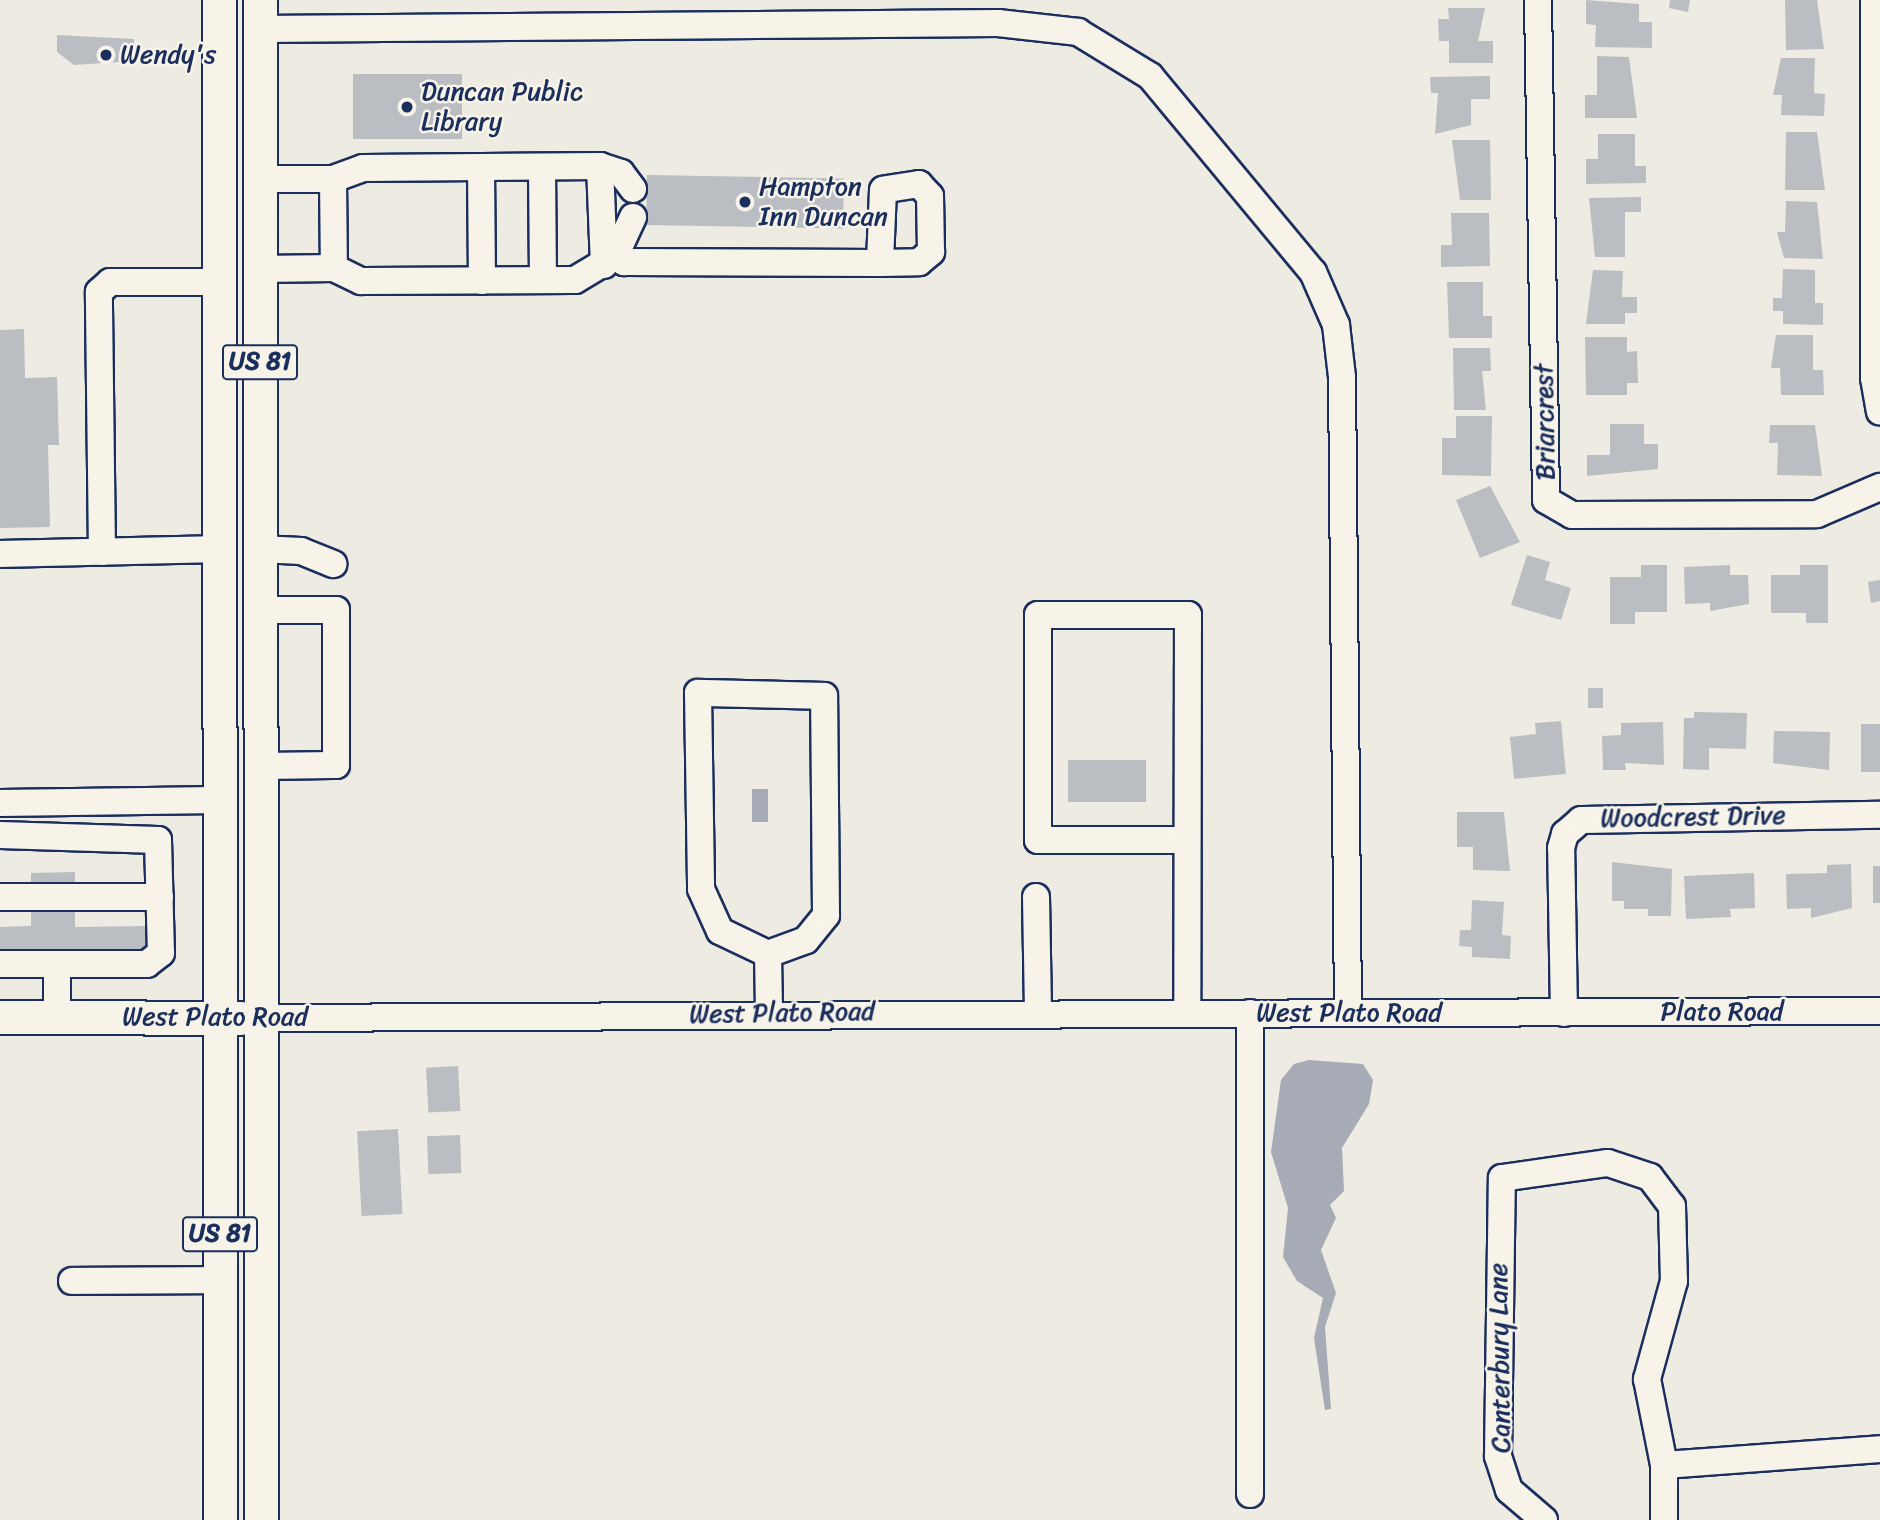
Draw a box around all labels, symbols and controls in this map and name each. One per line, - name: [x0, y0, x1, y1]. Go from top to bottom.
- place label: Wendy's: [120, 39, 216, 71]
- marker: Wendy's: [98, 47, 114, 63]
- place label: Duncan Public Library: [421, 76, 583, 138]
- marker: Duncan Public Library: [399, 99, 415, 115]
- place label: Hampton Inn Duncan: [759, 171, 888, 232]
- marker: Hampton Inn Duncan: [737, 194, 753, 210]
- road number: US 81: [222, 342, 298, 382]
- street label: Briarcrest: [1528, 363, 1562, 481]
- street label: Woodcrest Drive: [1600, 800, 1786, 834]
- street label: West Plato Road: [688, 996, 876, 1030]
- street label: Plato Road: [1660, 996, 1784, 1028]
- street label: West Plato Road: [1256, 997, 1442, 1029]
- street label: West Plato Road: [122, 1001, 308, 1033]
- road number: US 81: [182, 1214, 258, 1254]
- street label: Canterbury Lane: [1483, 1263, 1517, 1453]

